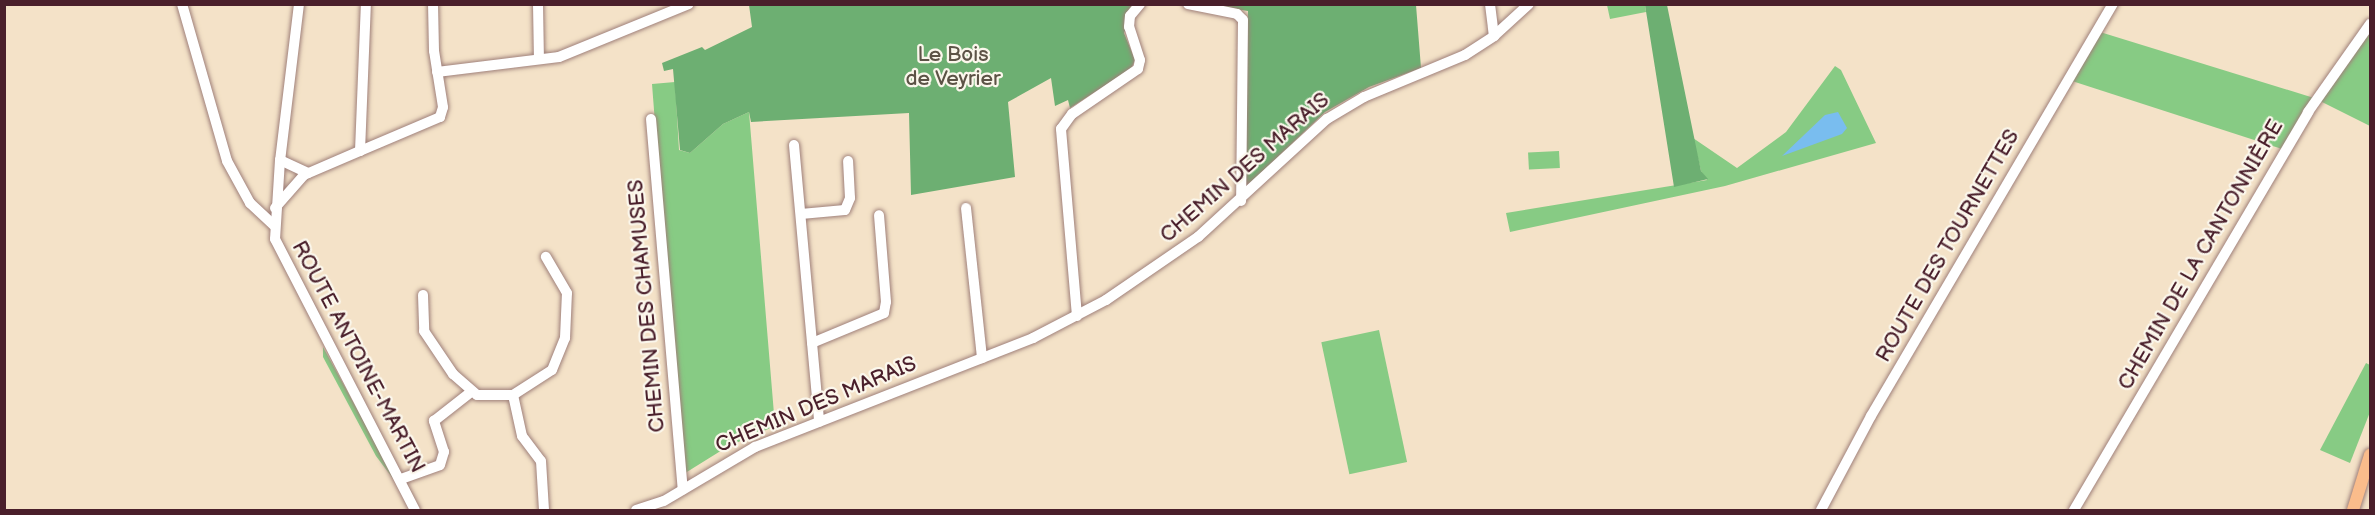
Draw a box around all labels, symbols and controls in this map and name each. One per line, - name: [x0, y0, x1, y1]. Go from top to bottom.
- park label: Le Bois de Veyrier: [905, 42, 1001, 92]
- street label: CHEMIN DES MARAIS: [1155, 88, 1335, 248]
- street label: CHEMIN DE LA CANTONNIÈRE: [2113, 115, 2289, 395]
- street label: ROUTE DES TOURNETTES: [1871, 125, 2025, 367]
- street label: CHEMIN DES CHAMUSES: [623, 179, 671, 433]
- street label: ROUTE ANTOINE-MARTIN: [286, 237, 430, 477]
- street label: CHEMIN DES MARAIS: [712, 351, 920, 459]

